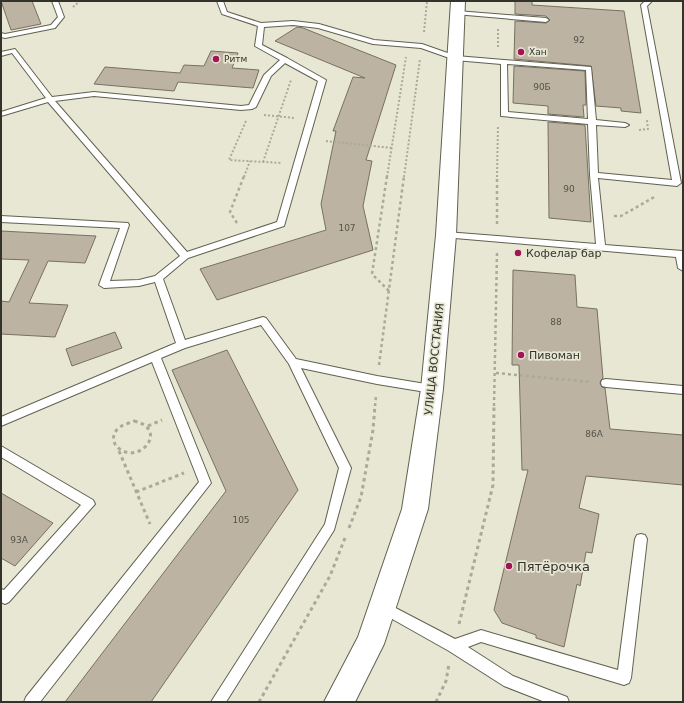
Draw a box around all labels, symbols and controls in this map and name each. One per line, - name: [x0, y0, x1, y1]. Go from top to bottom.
- house number: 92: [573, 35, 585, 45]
- marker: Хан: [516, 47, 526, 57]
- place label: Хан: [529, 47, 547, 57]
- marker: Ритм: [211, 54, 221, 64]
- place label: Ритм: [224, 54, 247, 64]
- house number: 90Б: [533, 82, 551, 92]
- house number: 90: [563, 184, 575, 194]
- house number: 107: [338, 223, 356, 233]
- place label: Кофелар бар: [526, 247, 601, 260]
- marker: Кофелар бар: [513, 248, 523, 258]
- street label: УЛИЦА ВОССТАНИЯ: [422, 302, 447, 416]
- house number: 88: [550, 317, 562, 327]
- place label: Пивоман: [529, 349, 580, 362]
- marker: Пивоман: [516, 350, 526, 360]
- house number: 86А: [585, 429, 604, 439]
- house number: 105: [232, 515, 250, 525]
- house number: 93А: [10, 535, 29, 545]
- place label: Пятёрочка: [517, 559, 590, 574]
- marker: Пятёрочка: [504, 561, 514, 571]

